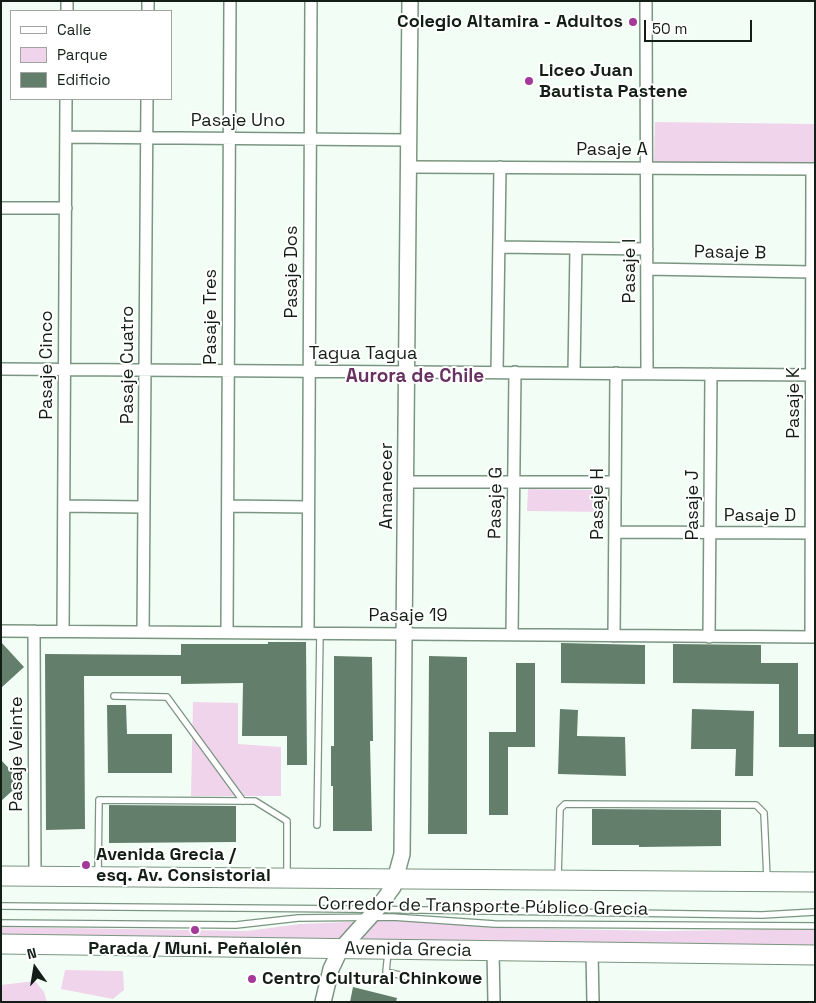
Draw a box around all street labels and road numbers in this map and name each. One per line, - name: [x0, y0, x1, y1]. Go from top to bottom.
- street label: Pasaje Uno: [191, 110, 285, 132]
- street label: Pasaje A: [576, 139, 648, 161]
- street label: Pasaje Dos: [281, 226, 303, 318]
- street label: Pasaje I: [619, 239, 641, 303]
- street label: Pasaje B: [694, 242, 766, 264]
- street label: Pasaje Tres: [200, 269, 222, 365]
- street label: Pasaje Cuatro: [117, 306, 139, 424]
- street label: Pasaje Cinco: [36, 310, 58, 420]
- street label: Tagua Tagua: [309, 343, 417, 365]
- street label: Pasaje K: [783, 367, 805, 439]
- street label: Amanecer: [376, 442, 398, 530]
- street label: Pasaje G: [485, 467, 507, 539]
- street label: Pasaje H: [587, 468, 609, 540]
- street label: Pasaje J: [682, 469, 704, 541]
- street label: Pasaje D: [724, 505, 796, 527]
- street label: Pasaje 19: [369, 605, 447, 627]
- street label: Pasaje Veinte: [6, 696, 28, 812]
- street label: Corredor de Transporte Público Grecia: [318, 893, 648, 921]
- street label: Avenida Grecia: [344, 938, 472, 962]

